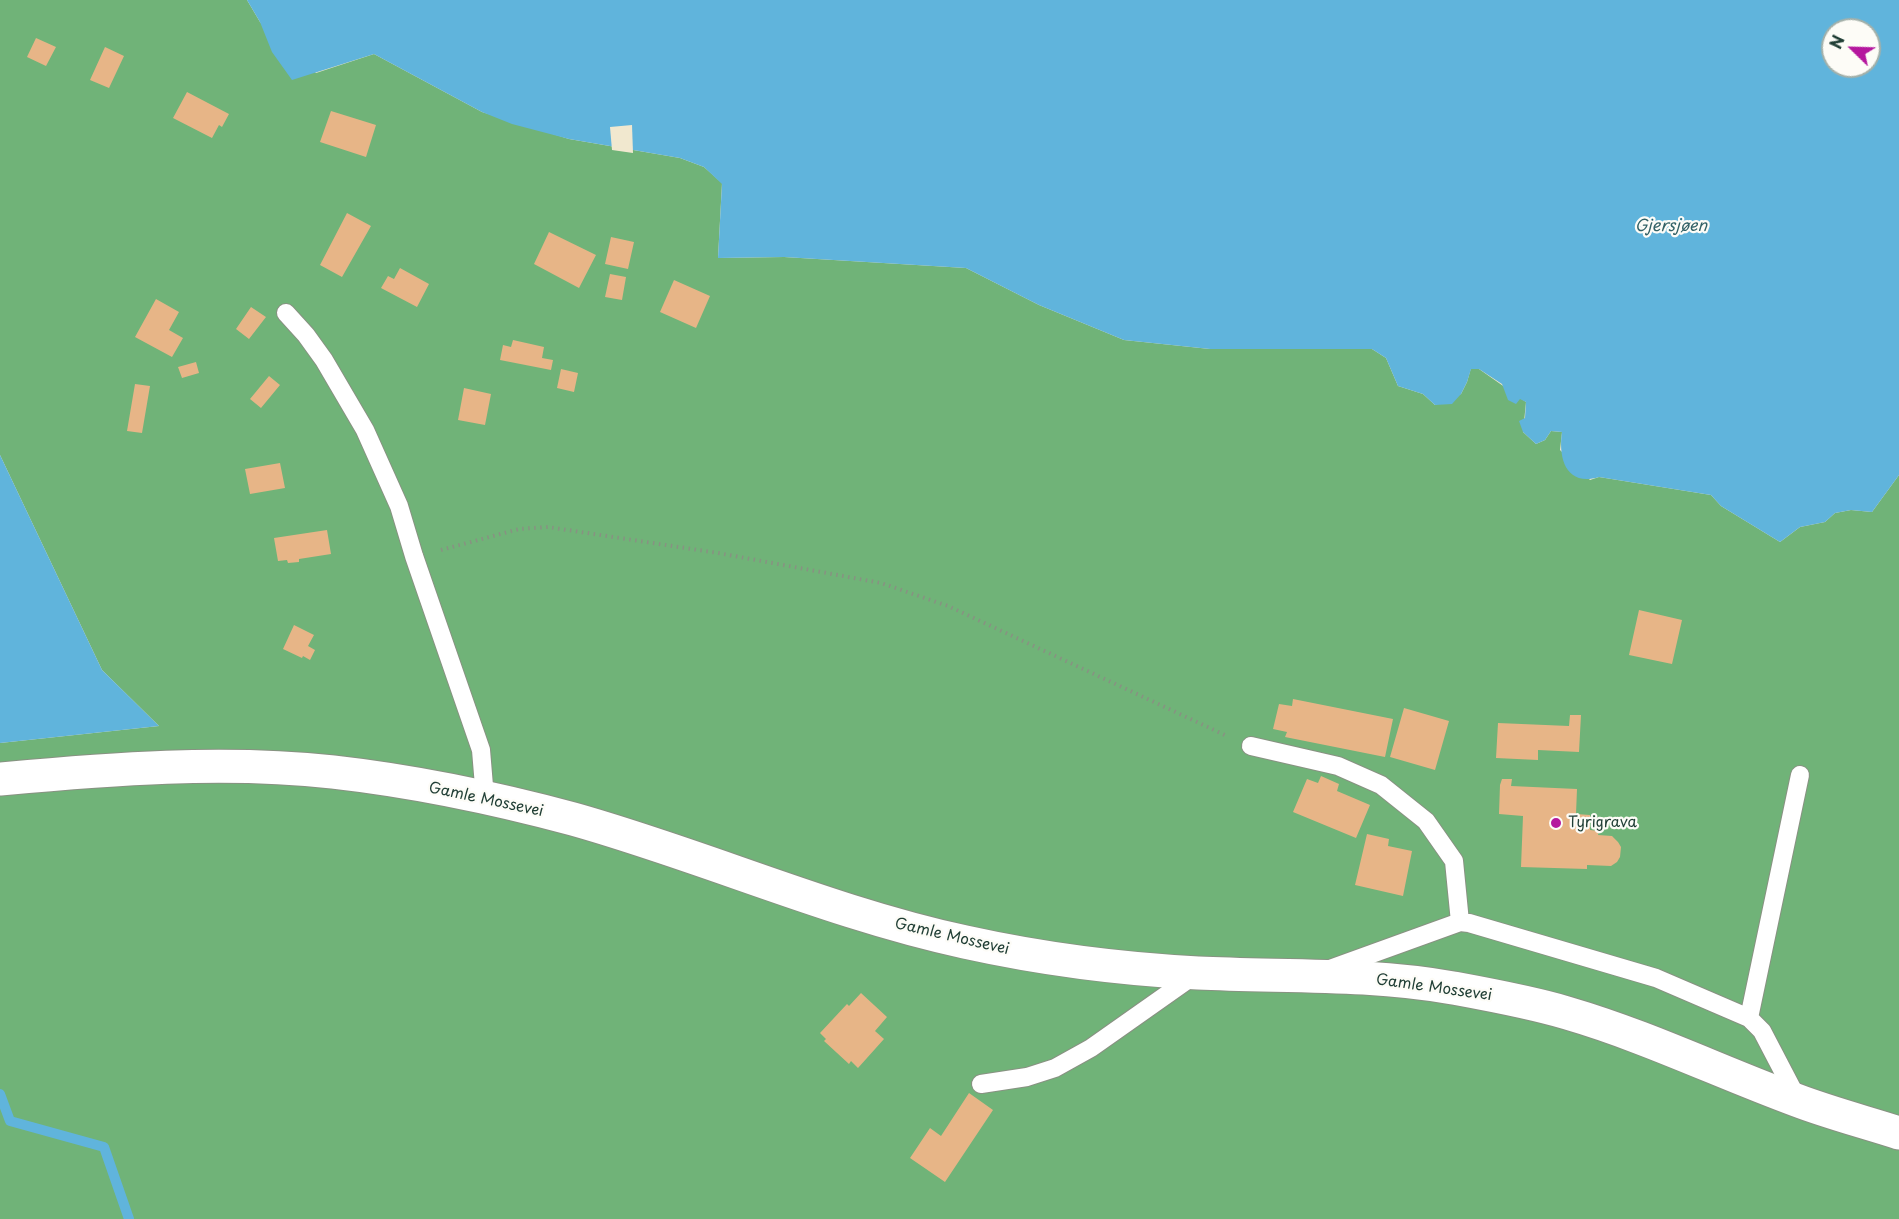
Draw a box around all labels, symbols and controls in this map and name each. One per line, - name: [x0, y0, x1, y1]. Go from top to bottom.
- north arrow: [1821, 18, 1881, 78]
- text: N: [1823, 31, 1850, 52]
- water label: Gjersjøen: [1635, 217, 1707, 237]
- street label: Gamle Mossevei: [427, 779, 545, 821]
- place label: Tyrigrava: [1568, 814, 1637, 832]
- marker: Tyrigrava: [1549, 816, 1563, 830]
- street label: Gamle Mossevei: [893, 915, 1011, 959]
- street label: Gamle Mossevei: [1375, 971, 1493, 1005]

